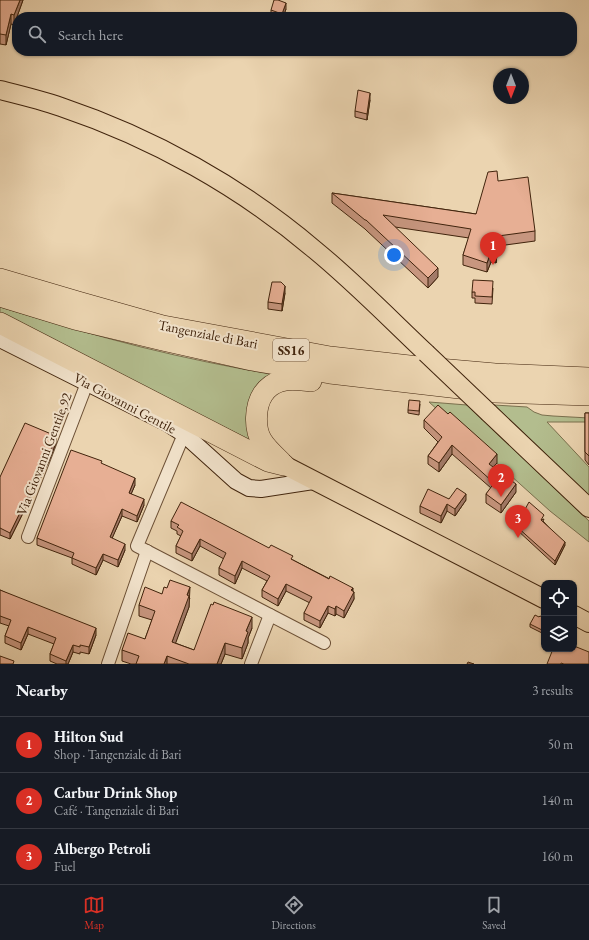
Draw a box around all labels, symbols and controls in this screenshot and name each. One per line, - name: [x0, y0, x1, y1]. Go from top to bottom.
- search box: [12, 12, 577, 56]
- icon: search: [26, 23, 48, 45]
- text: Search here: [58, 25, 123, 44]
- north arrow: [493, 68, 529, 104]
- pin: 1: [480, 232, 506, 265]
- your location: [384, 245, 404, 265]
- street label: Tangenziale di Bari: [157, 316, 260, 353]
- road number: SS16: [273, 339, 309, 361]
- street label: Via Giovanni Gentile: [71, 368, 180, 438]
- street label: Via Giovanni Gentile,92: [12, 390, 76, 518]
- pin: 2: [488, 464, 514, 497]
- pin: 3: [505, 505, 531, 538]
- map controls: [541, 580, 577, 652]
- button: locate: [541, 580, 577, 616]
- button: layers: [541, 616, 577, 652]
- text: Nearby: [16, 679, 68, 701]
- text: 3 results: [532, 682, 573, 699]
- text: Hilton Sud: [54, 727, 124, 746]
- text: 1: [26, 736, 32, 753]
- text: 50 m: [548, 736, 573, 753]
- text: Shop · Tangenziale di Bari: [54, 746, 181, 763]
- text: Carbur Drink Shop: [54, 783, 177, 802]
- text: 2: [26, 792, 32, 809]
- text: 140 m: [542, 792, 573, 809]
- text: Café · Tangenziale di Bari: [54, 802, 179, 819]
- text: Albergo Petroli: [54, 839, 151, 858]
- text: 3: [26, 848, 32, 865]
- text: 160 m: [542, 848, 573, 865]
- text: Fuel: [54, 858, 76, 875]
- tab: Map: [83, 894, 105, 932]
- tab: Directions: [272, 894, 316, 932]
- tab: Saved: [482, 894, 506, 932]

